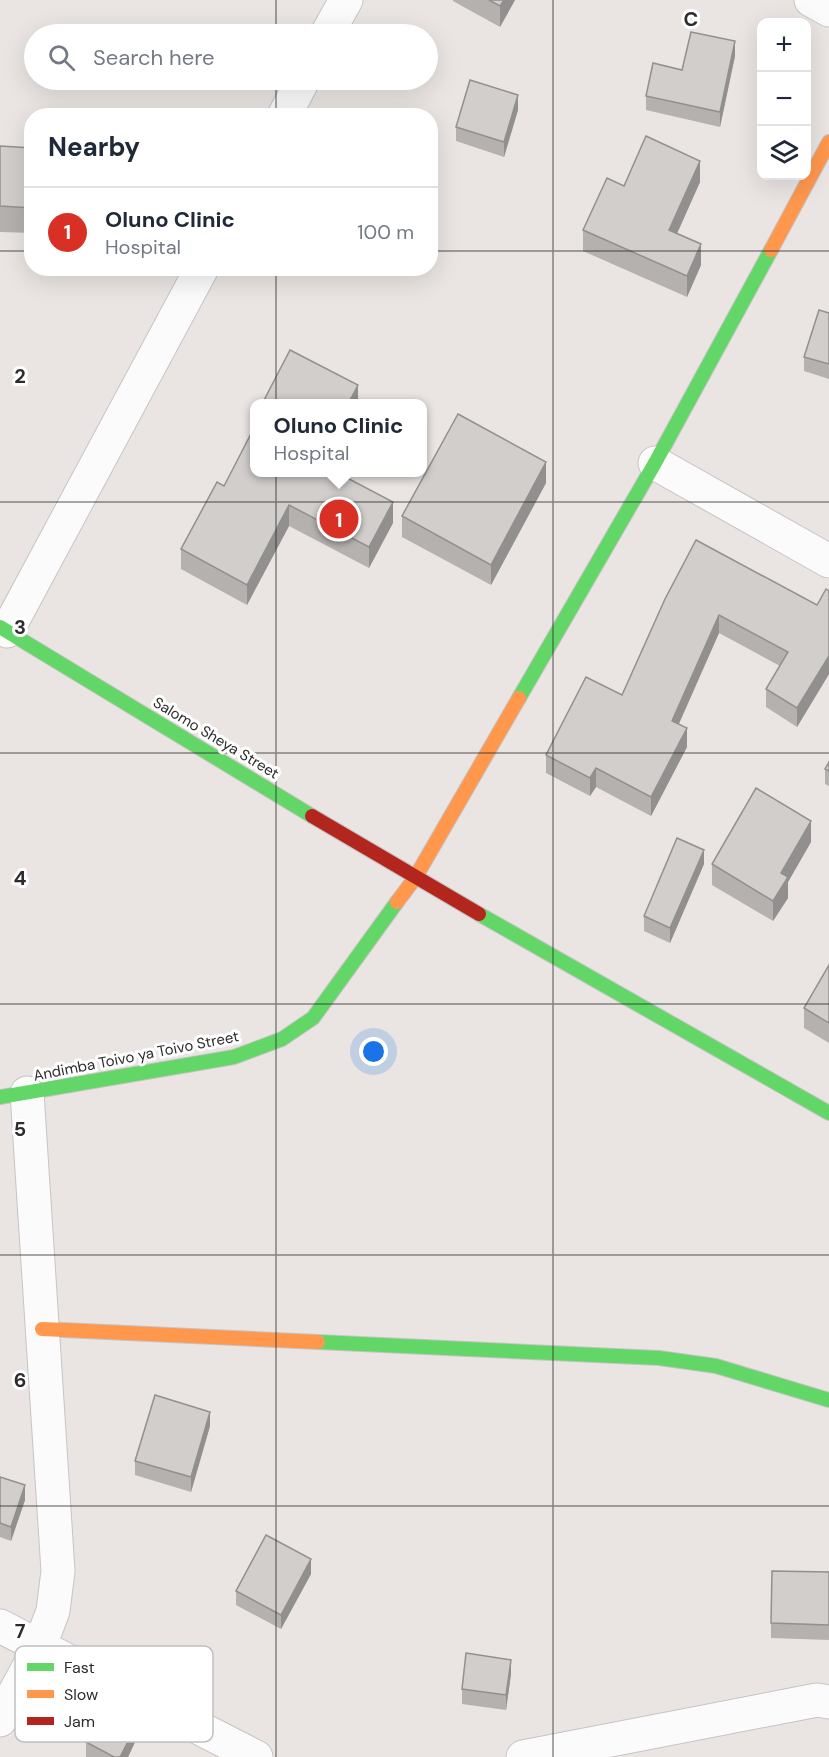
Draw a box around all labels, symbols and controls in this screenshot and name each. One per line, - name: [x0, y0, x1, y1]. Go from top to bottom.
- text: C: [684, 6, 698, 32]
- map controls: [757, 18, 811, 180]
- button: +: [757, 18, 811, 72]
- search box: [24, 24, 438, 90]
- icon: search: [45, 41, 78, 74]
- text: Search here: [93, 43, 214, 72]
- button: −: [757, 72, 811, 126]
- button: layers: [757, 126, 811, 180]
- text: Nearby: [48, 130, 140, 164]
- text: Oluno Clinic: [105, 205, 235, 234]
- text: 1: [64, 219, 71, 245]
- text: 100 m: [357, 219, 414, 245]
- text: Hospital: [105, 234, 181, 260]
- text: 2: [14, 363, 26, 389]
- popup: [250, 399, 427, 477]
- text: Oluno Clinic: [274, 411, 403, 440]
- text: Hospital: [274, 440, 350, 466]
- pin: 1: [320, 496, 358, 542]
- text: 3: [14, 614, 26, 640]
- street label: Salomo Sheya Street: [149, 692, 283, 784]
- text: 4: [14, 865, 27, 891]
- street label: Andimba Toivo ya Toivo Street: [32, 1026, 241, 1086]
- your location: [359, 1037, 388, 1066]
- text: 5: [14, 1116, 26, 1142]
- text: 6: [14, 1367, 26, 1393]
- text: 7: [15, 1618, 26, 1644]
- legend: [15, 1646, 213, 1742]
- text: Fast: [64, 1657, 95, 1678]
- text: Slow: [64, 1684, 98, 1705]
- text: Jam: [64, 1711, 95, 1732]

